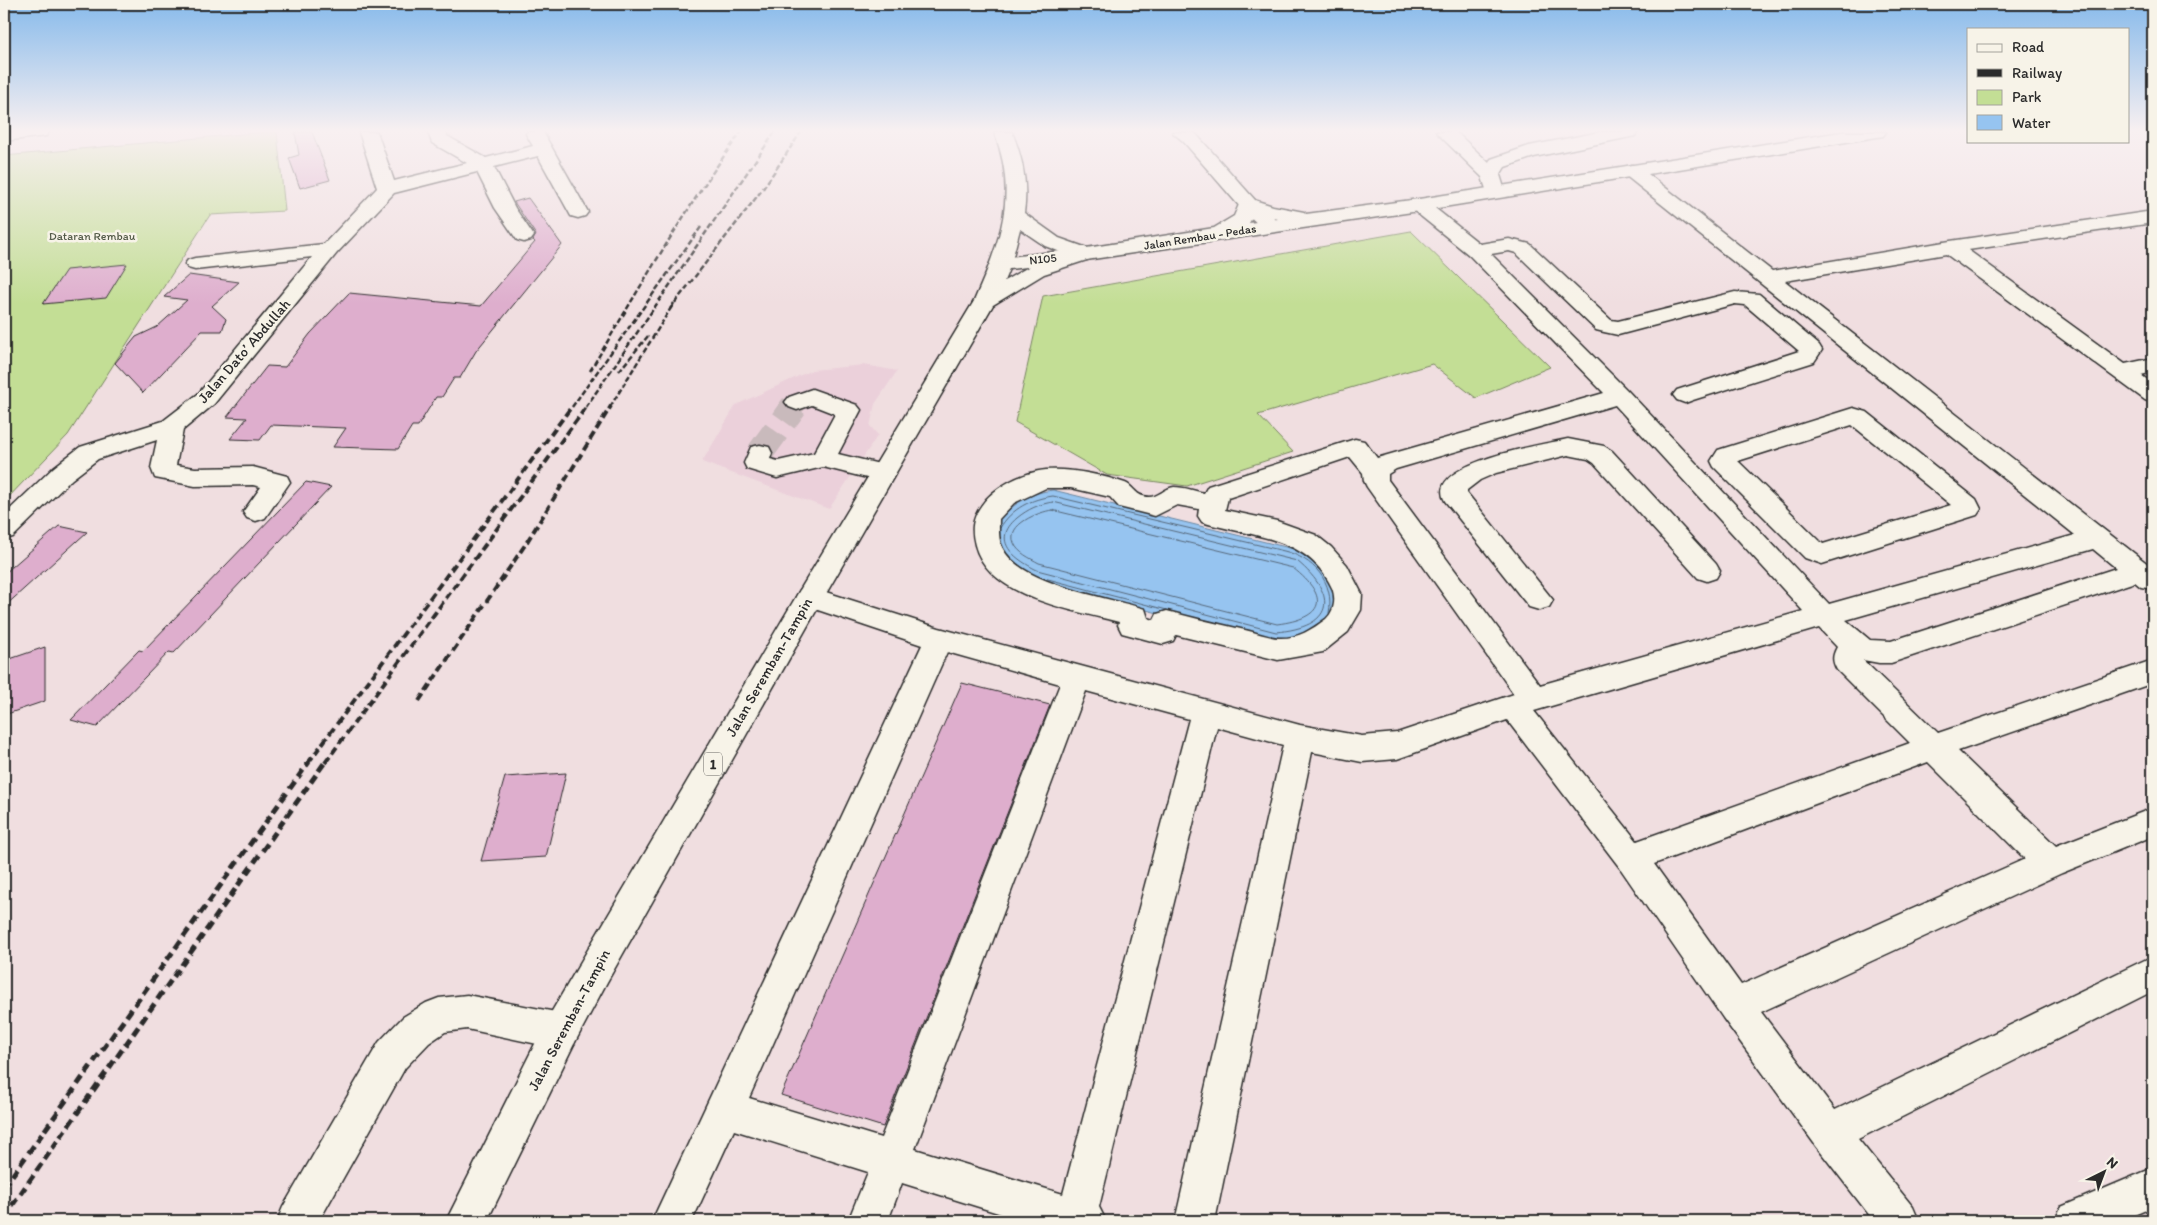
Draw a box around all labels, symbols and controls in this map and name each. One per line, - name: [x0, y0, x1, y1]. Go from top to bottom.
- legend: [1967, 28, 2130, 142]
- text: Road: [2012, 38, 2045, 56]
- text: Railway: [2012, 64, 2062, 82]
- text: Park: [2012, 88, 2042, 106]
- text: Water: [2012, 114, 2051, 132]
- street label: Jalan Rembau - Pedas: [1143, 221, 1257, 253]
- park label: Dataran Rembau: [49, 229, 136, 243]
- street label: N105: [1029, 251, 1057, 267]
- street label: Jalan Dato’ Abdullah: [194, 295, 294, 407]
- street label: Jalan Seremban-Tampin: [722, 594, 816, 740]
- road number: 1: [704, 752, 722, 776]
- street label: Jalan Seremban-Tampin: [524, 946, 614, 1094]
- north arrow: [2080, 1148, 2130, 1198]
- text: N: [2103, 1153, 2122, 1172]

